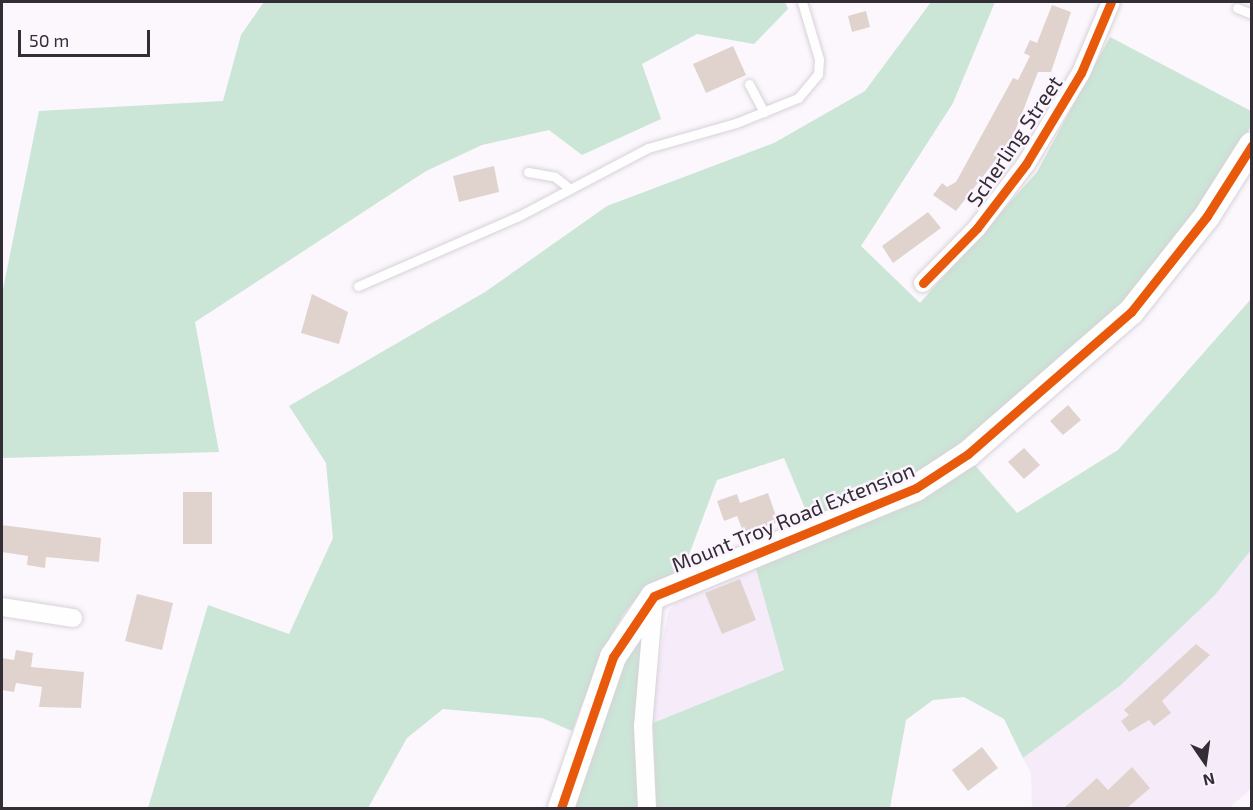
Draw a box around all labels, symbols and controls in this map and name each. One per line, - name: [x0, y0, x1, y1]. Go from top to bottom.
- scale bar: [21, 18, 153, 56]
- text: 50 m: [29, 29, 69, 51]
- street label: Scherling Street: [961, 71, 1067, 211]
- street label: Mount Troy Road Extension: [667, 457, 919, 577]
- north arrow: [1175, 732, 1235, 792]
- text: N: [1201, 769, 1217, 791]

